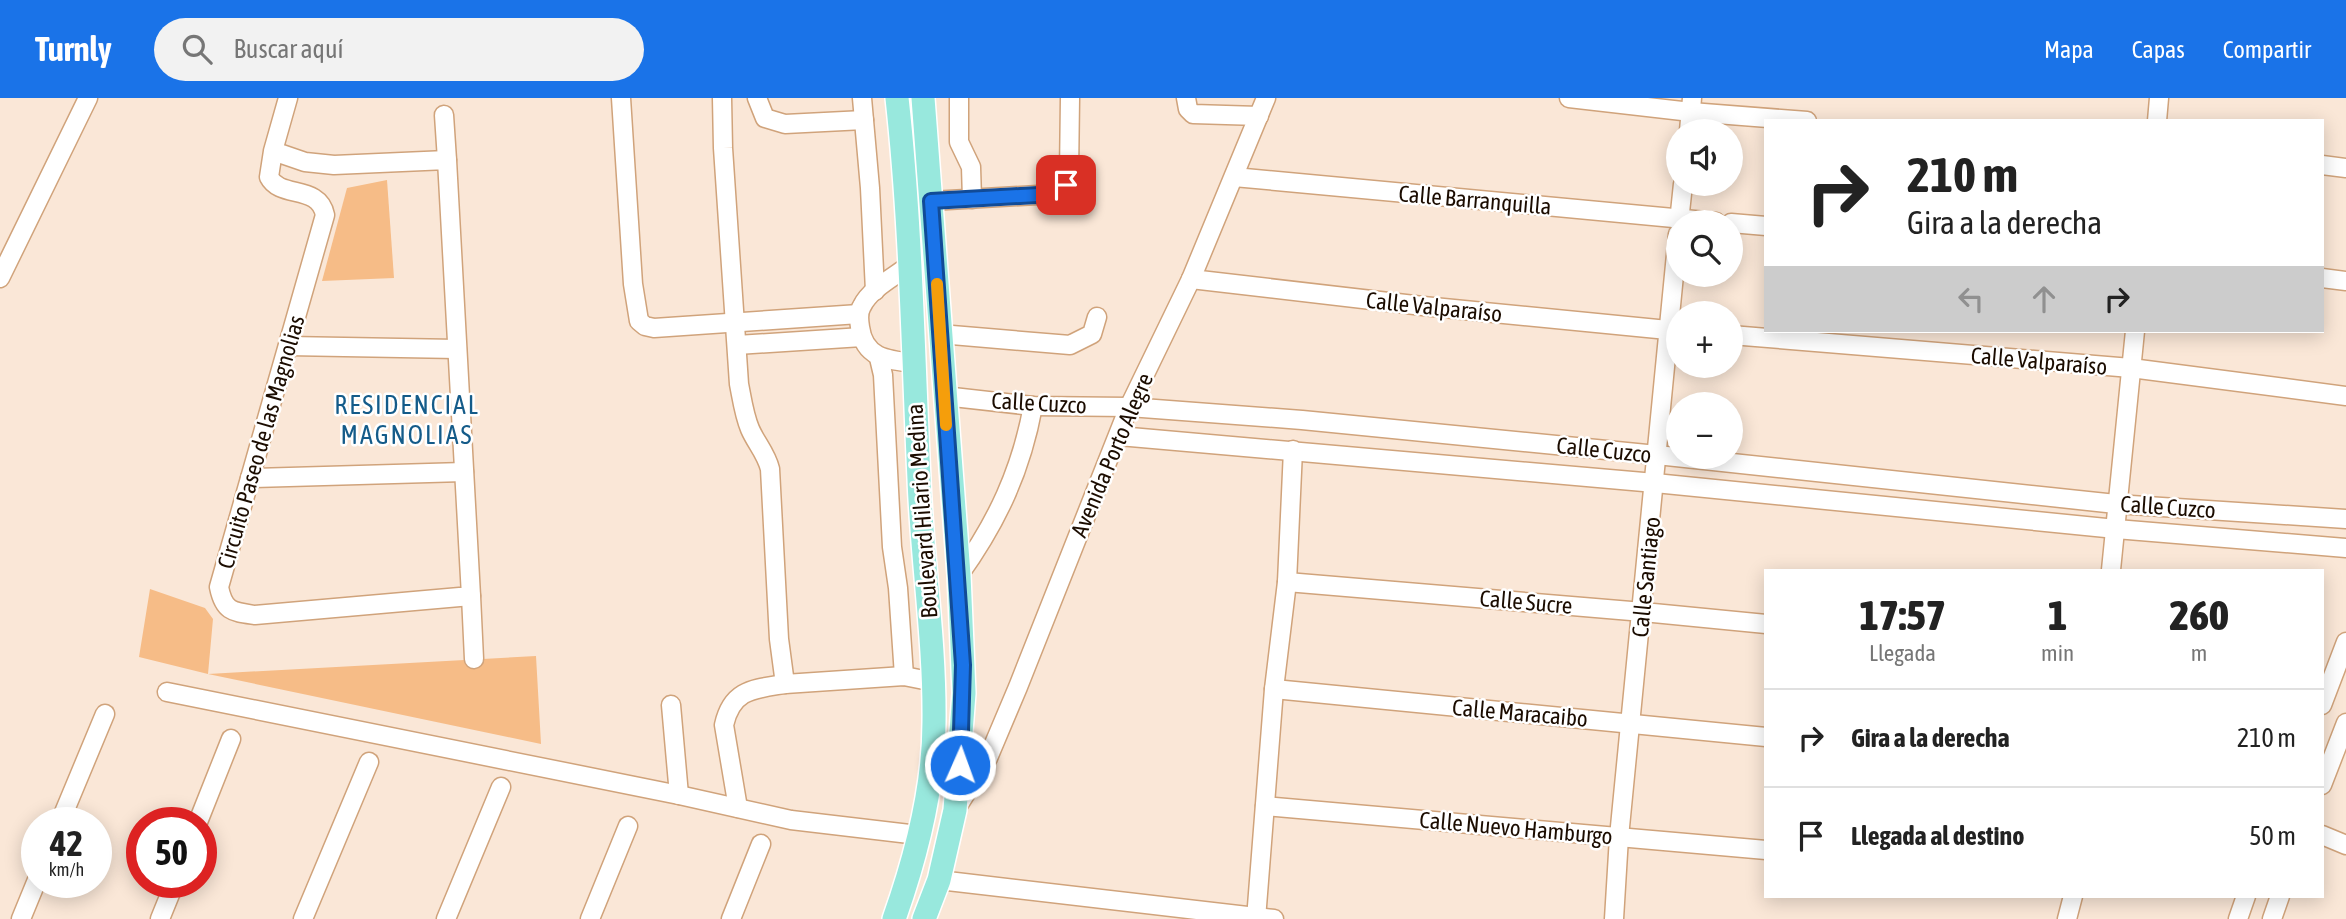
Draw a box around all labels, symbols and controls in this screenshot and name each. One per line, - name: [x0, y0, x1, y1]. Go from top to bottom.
- search box: [154, 18, 644, 81]
- text: Turnly: [35, 30, 112, 68]
- icon: search: [178, 30, 216, 68]
- text: Buscar aquí: [234, 34, 344, 64]
- text: Mapa: [2044, 36, 2094, 63]
- text: Capas: [2132, 36, 2185, 63]
- text: Compartir: [2223, 36, 2311, 63]
- map controls: [1666, 119, 1743, 469]
- button: sound: [1666, 119, 1743, 196]
- text: 210 m: [1907, 146, 2018, 202]
- icon: right: [1792, 147, 1883, 238]
- pin: [1036, 155, 1096, 215]
- icon: arrive: [1047, 166, 1085, 204]
- street label: Calle Barranquilla: [1397, 180, 1553, 220]
- text: Gira a la derecha: [1907, 204, 2102, 241]
- button: search: [1666, 210, 1743, 287]
- icon: left: [1952, 280, 1990, 318]
- icon: ahead: [2025, 280, 2063, 318]
- icon: right: [2098, 280, 2136, 318]
- street label: Calle Valparaíso: [1365, 287, 1503, 327]
- button: +: [1666, 301, 1743, 378]
- street label: Circuito Paseo de las Magnolias: [212, 312, 310, 572]
- street label: Calle Valparaíso: [1970, 342, 2108, 380]
- street label: Avenida Porto Alegre: [1066, 369, 1158, 541]
- street label: Calle Cuzco: [991, 388, 1087, 418]
- district label: RESIDENCIAL MAGNOLIAS: [334, 390, 480, 450]
- button: −: [1666, 392, 1743, 469]
- street label: Boulevard Hilario Medina: [902, 403, 942, 619]
- street label: Calle Cuzco: [1555, 432, 1653, 468]
- street label: Calle Cuzco: [2119, 491, 2217, 523]
- street label: Calle Santiago: [1627, 515, 1665, 639]
- street label: Calle Sucre: [1478, 585, 1574, 619]
- text: 17:57: [1859, 591, 1946, 639]
- text: 1: [2048, 591, 2067, 639]
- text: 260: [2169, 591, 2229, 639]
- text: Llegada: [1869, 640, 1936, 666]
- text: min: [2041, 640, 2074, 666]
- text: m: [2191, 640, 2207, 666]
- street label: Calle Maracaibo: [1451, 694, 1589, 732]
- icon: right: [1792, 719, 1830, 757]
- text: Gira a la derecha: [1851, 723, 2010, 753]
- text: 210 m: [2237, 723, 2296, 753]
- position arrow: [923, 728, 997, 802]
- speed limit sign: 50: [126, 807, 217, 898]
- street label: Calle Nuevo Hamburgo: [1418, 807, 1614, 849]
- icon: arrive: [1792, 817, 1830, 855]
- text: Llegada al destino: [1851, 821, 2024, 851]
- text: 50 m: [2249, 821, 2296, 851]
- text: 42: [50, 823, 83, 863]
- text: km/h: [49, 859, 84, 880]

